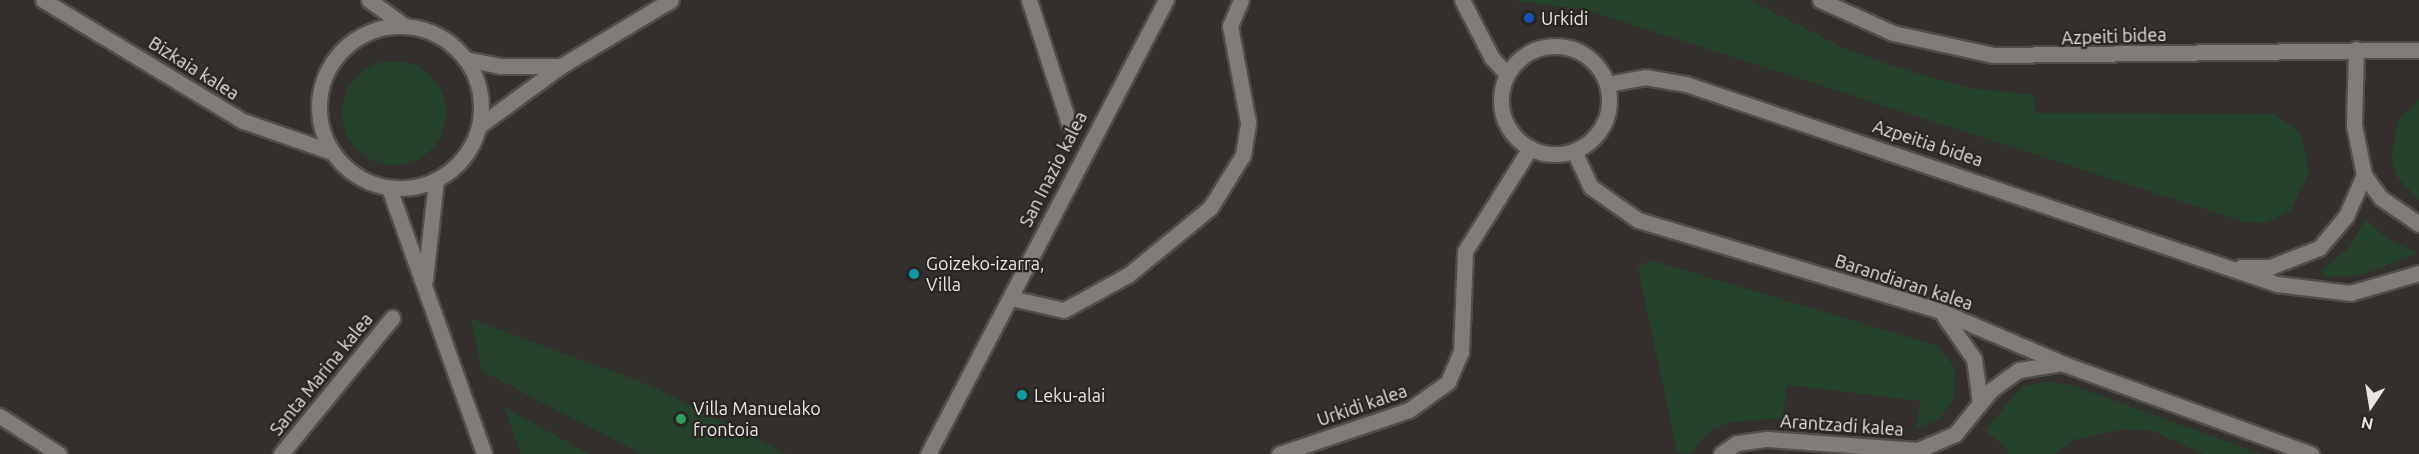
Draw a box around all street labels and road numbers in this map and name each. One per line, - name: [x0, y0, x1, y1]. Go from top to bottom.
- street label: Azpeiti bidea: [2061, 23, 2167, 49]
- street label: Bizkaia kalea: [145, 32, 243, 104]
- street label: San Inazio kalea: [1015, 108, 1091, 230]
- street label: Azpeitia bidea: [1870, 115, 1986, 171]
- street label: Barandiaran kalea: [1832, 250, 1976, 314]
- street label: Santa Marina kalea: [265, 308, 377, 440]
- street label: Urkidi kalea: [1314, 380, 1410, 430]
- street label: Arantzadi kalea: [1779, 410, 1905, 440]

